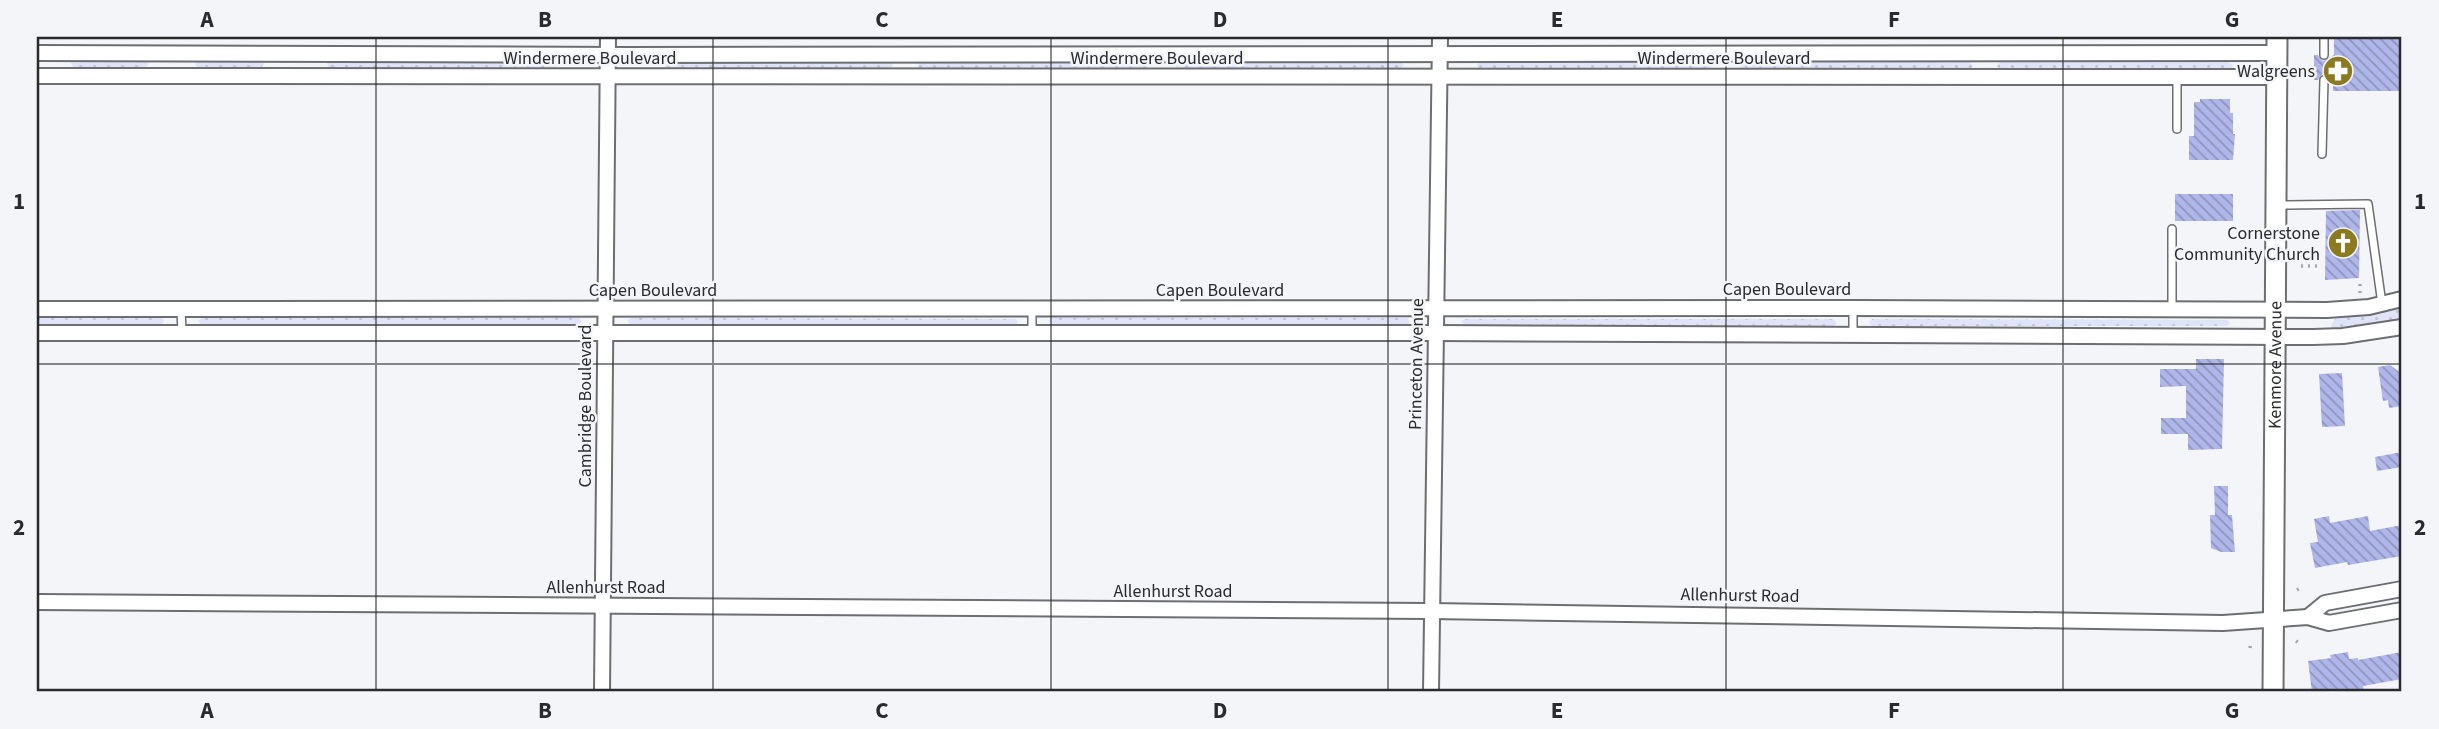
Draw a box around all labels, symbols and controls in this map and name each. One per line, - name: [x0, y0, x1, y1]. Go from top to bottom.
- text: A: [199, 3, 214, 36]
- text: B: [538, 3, 552, 36]
- text: C: [875, 3, 889, 36]
- text: D: [1213, 3, 1227, 36]
- text: E: [1551, 3, 1563, 36]
- text: F: [1888, 3, 1900, 36]
- text: G: [2225, 3, 2239, 36]
- street label: Windermere Boulevard: [504, 46, 676, 71]
- street label: Windermere Boulevard: [1071, 46, 1243, 71]
- street label: Windermere Boulevard: [1638, 46, 1810, 71]
- pharmacy icon: Walgreens: [2321, 54, 2355, 88]
- place label: Walgreens: [2237, 59, 2315, 84]
- text: 1: [13, 185, 25, 218]
- text: 1: [2414, 185, 2426, 218]
- place label: Cornerstone Community Church: [2174, 221, 2320, 267]
- church icon: Cornerstone Community Church: [2326, 226, 2360, 260]
- street label: Capen Boulevard: [1723, 277, 1851, 302]
- street label: Capen Boulevard: [589, 278, 717, 303]
- street label: Capen Boulevard: [1156, 278, 1284, 303]
- street label: Princeton Avenue: [1403, 298, 1430, 430]
- street label: Kenmore Avenue: [2263, 301, 2288, 429]
- street label: Cambridge Boulevard: [573, 324, 598, 488]
- text: 2: [13, 511, 25, 544]
- text: 2: [2414, 511, 2426, 544]
- street label: Allenhurst Road: [547, 575, 666, 600]
- street label: Allenhurst Road: [1114, 579, 1233, 604]
- street label: Allenhurst Road: [1680, 582, 1800, 609]
- text: A: [199, 694, 214, 727]
- text: B: [538, 694, 552, 727]
- text: C: [875, 694, 889, 727]
- text: D: [1213, 694, 1227, 727]
- text: E: [1551, 694, 1563, 727]
- text: F: [1888, 694, 1900, 727]
- text: G: [2225, 694, 2239, 727]

